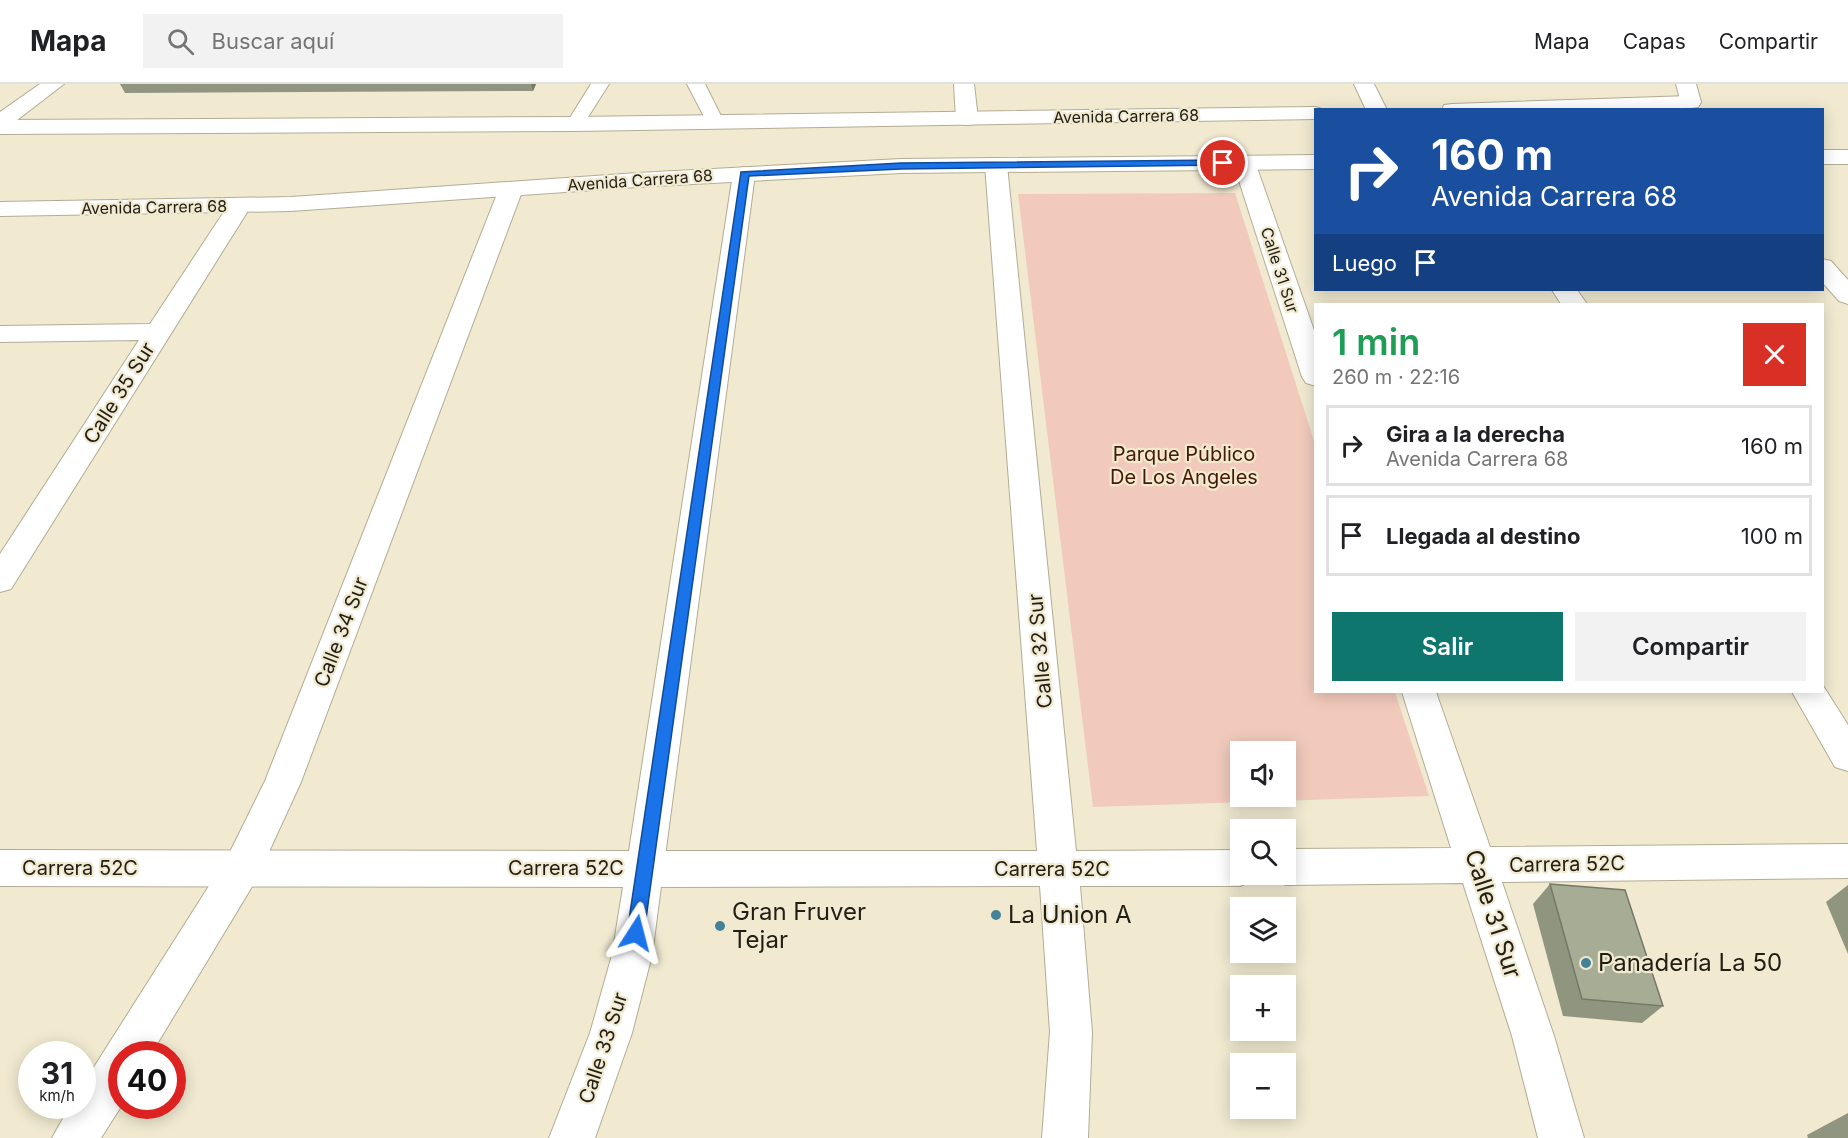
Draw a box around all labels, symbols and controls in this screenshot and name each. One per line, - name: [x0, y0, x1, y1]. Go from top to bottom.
- search box: [143, 14, 563, 68]
- text: Mapa: [30, 24, 107, 58]
- icon: search: [164, 25, 197, 58]
- text: Buscar aquí: [212, 28, 334, 54]
- text: Mapa: [1534, 29, 1590, 54]
- text: Capas: [1623, 29, 1686, 54]
- text: Compartir: [1719, 29, 1818, 54]
- street label: Avenida Carrera 68: [1053, 105, 1199, 127]
- text: 160 m: [1431, 129, 1553, 180]
- icon: right: [1332, 132, 1410, 210]
- pin: [1197, 137, 1248, 188]
- icon: arrive: [1206, 146, 1239, 179]
- street label: Avenida Carrera 68: [567, 165, 713, 195]
- text: Avenida Carrera 68: [1431, 180, 1677, 213]
- street label: Avenida Carrera 68: [81, 196, 227, 218]
- street label: Calle 31 Sur: [1257, 225, 1303, 315]
- icon: arrive: [1409, 246, 1442, 279]
- text: Luego: [1332, 250, 1397, 276]
- text: 1 min: [1332, 320, 1420, 364]
- button: close: [1743, 323, 1806, 386]
- street label: Calle 35 Sur: [78, 337, 160, 448]
- text: 260 m · 22:16: [1332, 365, 1460, 389]
- text: Gira a la derecha: [1386, 421, 1565, 447]
- icon: right: [1335, 429, 1368, 462]
- text: 160 m: [1741, 433, 1803, 459]
- park label: Parque Público De Los Angeles: [1110, 442, 1258, 489]
- text: Avenida Carrera 68: [1386, 447, 1568, 471]
- icon: arrive: [1335, 519, 1368, 552]
- text: Llegada al destino: [1386, 523, 1580, 549]
- text: 100 m: [1741, 523, 1803, 549]
- street label: Calle 34 Sur: [309, 573, 373, 690]
- street label: Calle 32 Sur: [1023, 592, 1057, 709]
- button: Salir: [1332, 612, 1563, 681]
- button: Compartir: [1575, 612, 1806, 681]
- map controls: [1230, 741, 1296, 1119]
- button: sound: [1230, 741, 1296, 807]
- button: search: [1230, 819, 1296, 885]
- street label: Calle 31 Sur: [1459, 846, 1528, 982]
- street label: Carrera 52C: [1509, 851, 1625, 877]
- street label: Carrera 52C: [22, 856, 138, 880]
- street label: Carrera 52C: [508, 856, 624, 880]
- street label: Carrera 52C: [994, 857, 1110, 881]
- place label: Gran Fruver Tejar: [732, 897, 866, 954]
- button: layers: [1230, 897, 1296, 963]
- place label: La Union A: [1008, 900, 1132, 929]
- position arrow: [604, 901, 668, 965]
- marker: La Union A: [989, 908, 1003, 922]
- marker: Gran Fruver Tejar: [713, 919, 727, 933]
- place label: Panadería La 50: [1598, 948, 1782, 977]
- marker: Panadería La 50: [1579, 956, 1593, 970]
- button: +: [1230, 975, 1296, 1041]
- street label: Calle 33 Sur: [574, 989, 632, 1107]
- speed limit sign: 40: [108, 1041, 186, 1119]
- button: −: [1230, 1053, 1296, 1119]
- text: 31: [41, 1055, 73, 1091]
- text: km/h: [39, 1086, 75, 1105]

